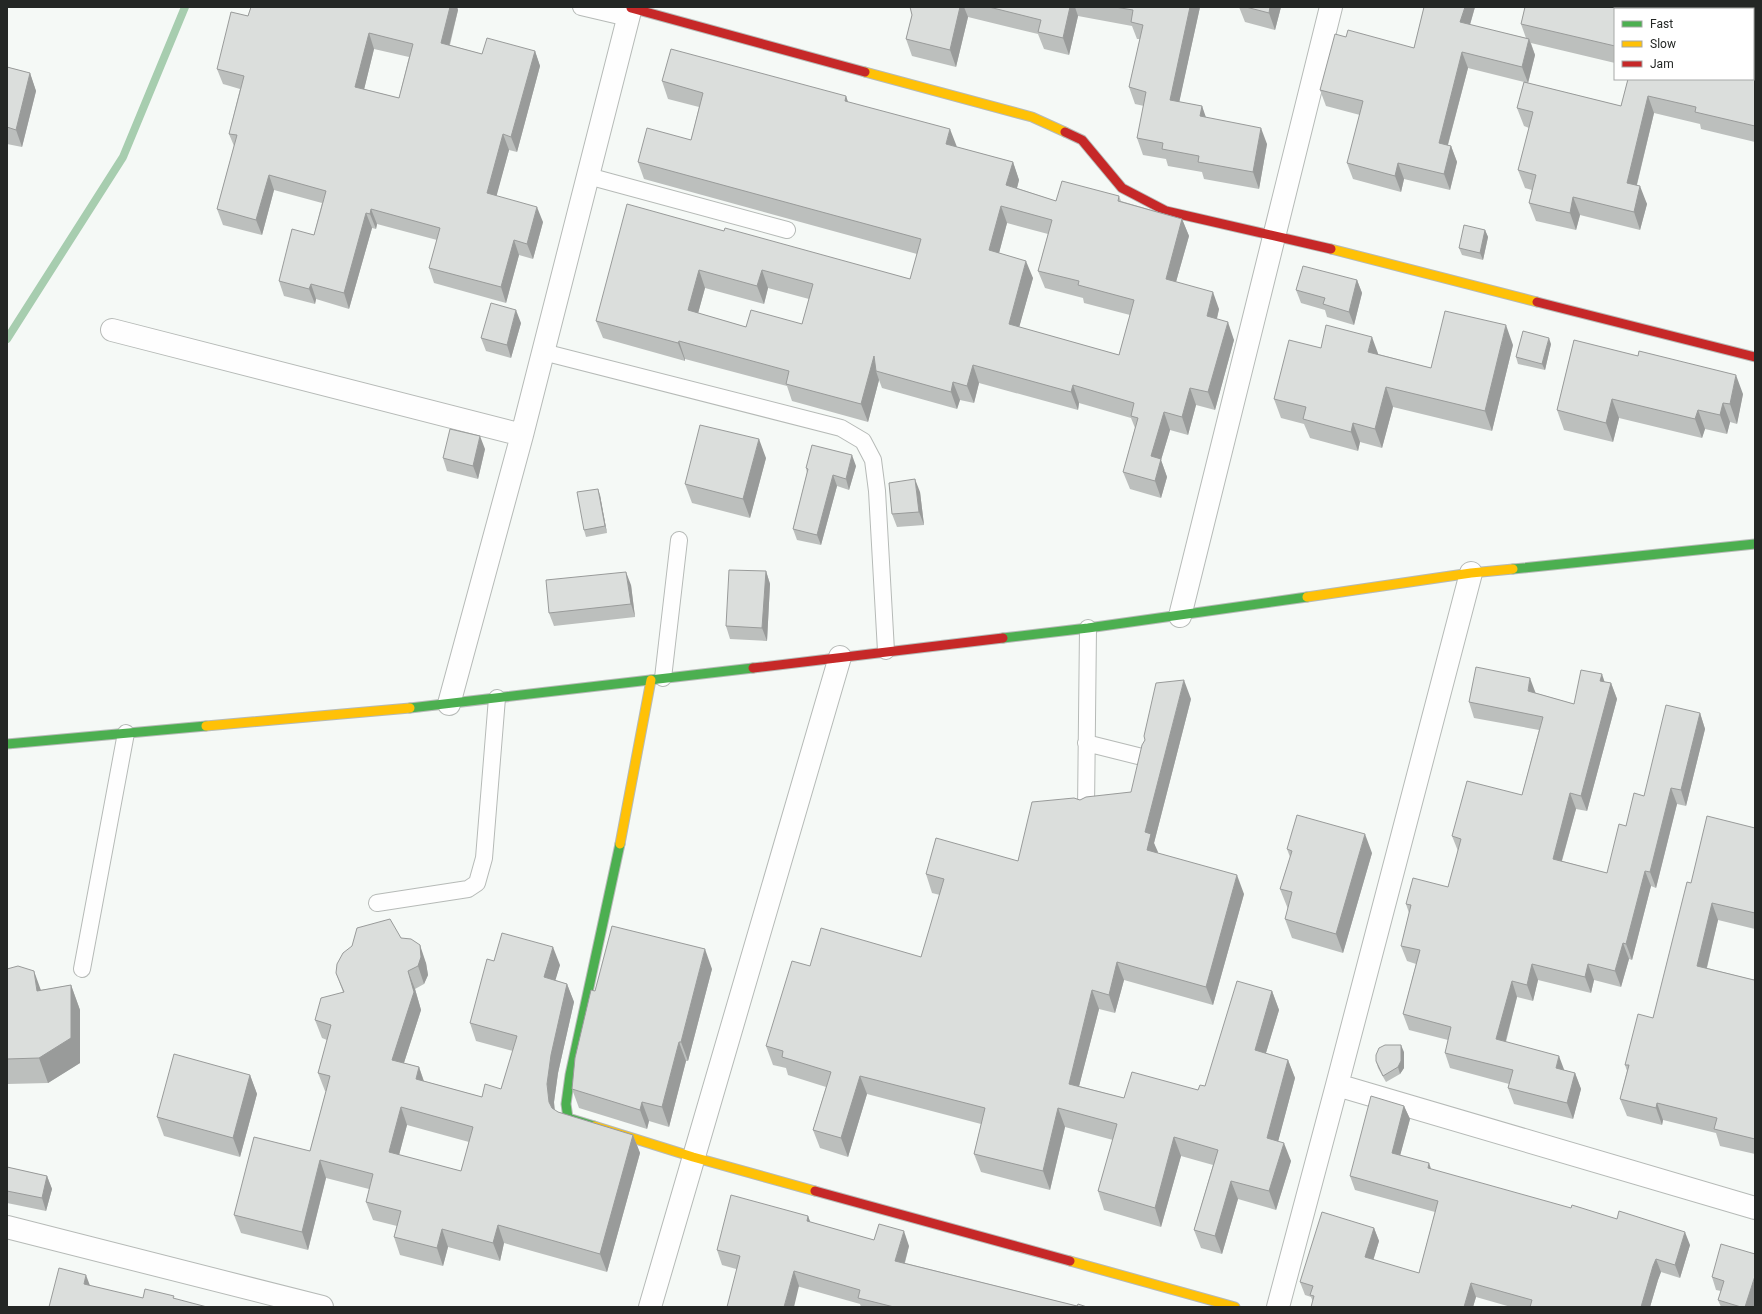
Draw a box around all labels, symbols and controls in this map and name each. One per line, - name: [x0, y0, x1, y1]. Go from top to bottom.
- legend: [1614, 8, 1754, 80]
- text: Fast: [1650, 17, 1673, 31]
- text: Slow: [1650, 37, 1676, 51]
- text: Jam: [1650, 57, 1674, 71]

